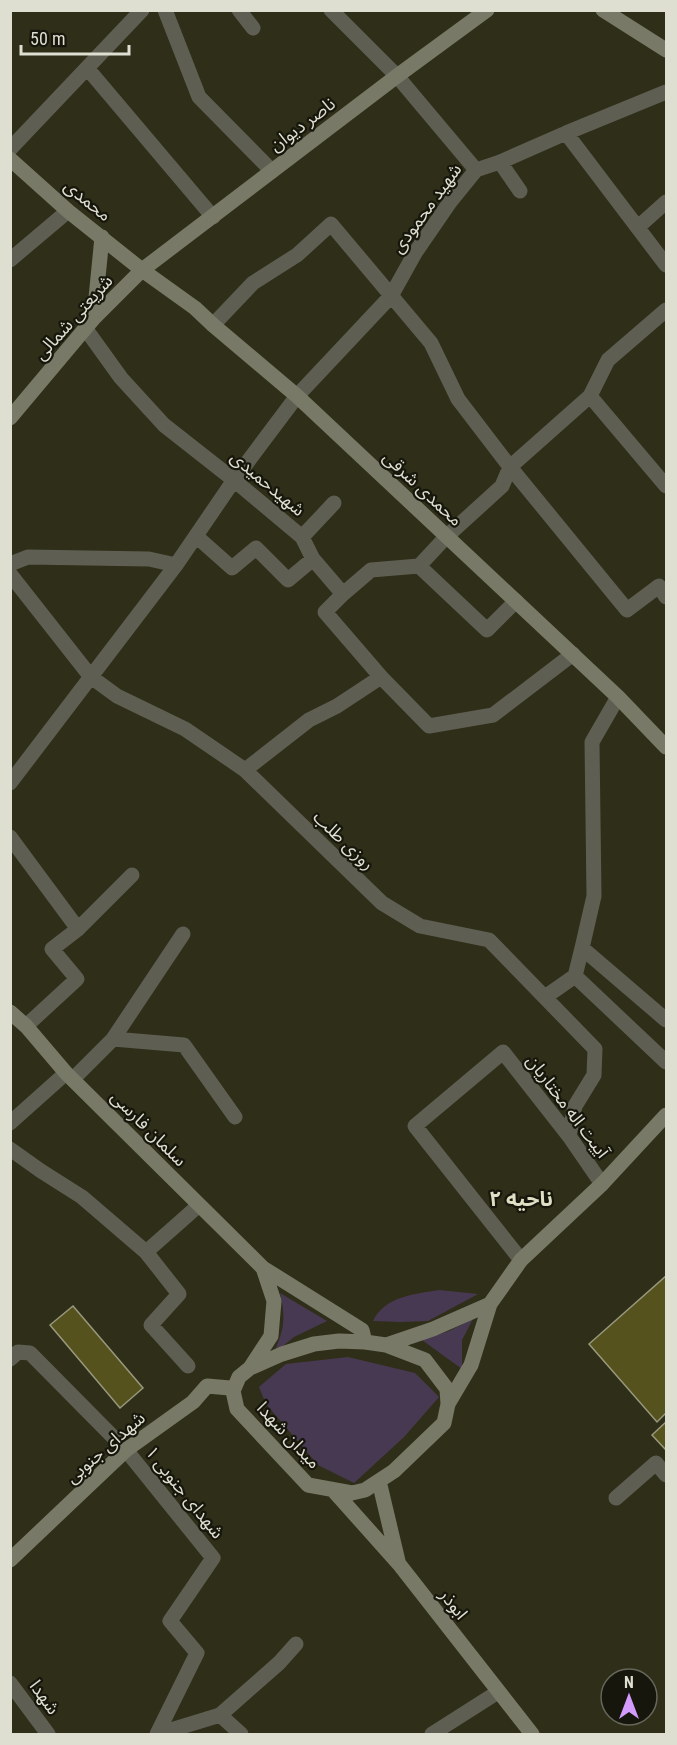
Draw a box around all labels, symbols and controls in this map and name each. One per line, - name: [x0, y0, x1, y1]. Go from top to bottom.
- scale bar: [21, 18, 129, 56]
- text: 50 m: [30, 28, 65, 49]
- street label: ناصر دیوان: [265, 93, 340, 156]
- street label: شهید محمودی: [386, 159, 466, 258]
- street label: محمدی: [60, 175, 116, 226]
- street label: شریعتی شمالی: [29, 270, 117, 365]
- street label: شهیدحمیدی: [226, 446, 309, 521]
- street label: محمدی شرقی: [378, 446, 467, 531]
- street label: روزی طلب: [309, 806, 379, 875]
- street label: آییت اله مختاریان: [522, 1050, 614, 1163]
- street label: سلمان فارسی: [106, 1086, 191, 1171]
- district label: ناحیه ۲: [489, 1187, 553, 1211]
- street label: میدان شهدا: [252, 1397, 325, 1473]
- street label: شهدای جنوبی: [61, 1407, 150, 1488]
- street label: ۱ شهدای جنوبی: [141, 1442, 229, 1543]
- street label: ابوذر: [434, 1584, 472, 1624]
- north arrow: [599, 1667, 659, 1727]
- text: N: [624, 1673, 634, 1692]
- street label: شهدا: [26, 1676, 64, 1718]

